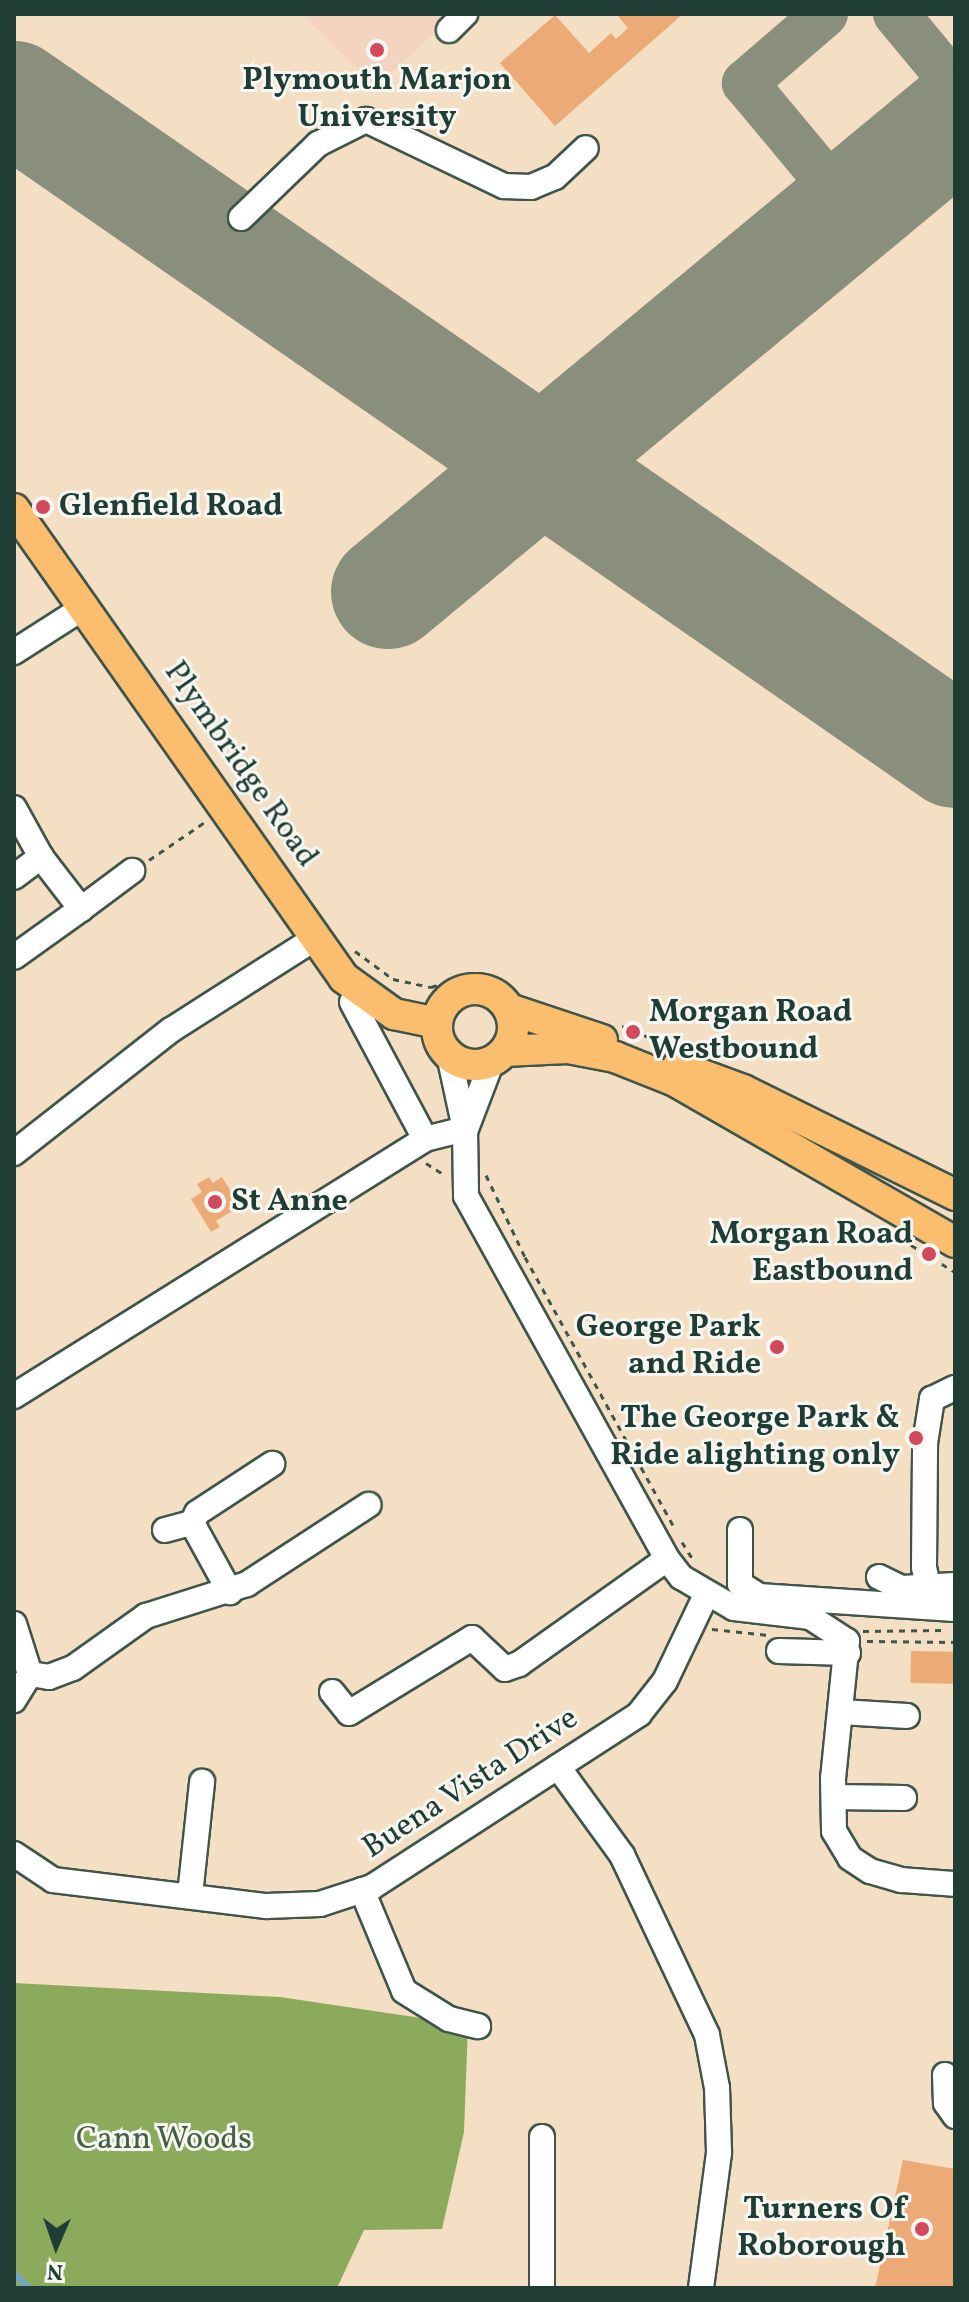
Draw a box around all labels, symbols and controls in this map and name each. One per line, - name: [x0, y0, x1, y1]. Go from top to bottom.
- marker: Plymouth Marjon University: [368, 41, 386, 59]
- place label: Plymouth Marjon University: [242, 63, 512, 138]
- place label: Glenfield Road: [59, 488, 283, 526]
- marker: Glenfield Road: [34, 498, 52, 516]
- street label: Plymbridge Road: [155, 655, 325, 875]
- place label: Morgan Road Westbound: [649, 995, 852, 1070]
- marker: Morgan Road Westbound: [624, 1023, 642, 1041]
- place label: St Anne: [231, 1183, 348, 1221]
- marker: St Anne: [206, 1193, 224, 1211]
- place label: Morgan Road Eastbound: [710, 1217, 913, 1292]
- marker: Morgan Road Eastbound: [920, 1245, 938, 1263]
- place label: George Park and Ride: [576, 1310, 761, 1385]
- marker: George Park and Ride: [768, 1338, 786, 1356]
- place label: The George Park & Ride alighting only: [610, 1401, 900, 1476]
- marker: The George Park & Ride alighting only: [907, 1429, 925, 1447]
- street label: Buena Vista Drive: [356, 1700, 586, 1868]
- park label: Cann Woods: [76, 2121, 252, 2159]
- place label: Turners Of Roborough: [737, 2192, 906, 2267]
- north arrow: [16, 2206, 96, 2286]
- marker: Turners Of Roborough: [913, 2220, 931, 2238]
- text: N: [47, 2255, 64, 2286]

